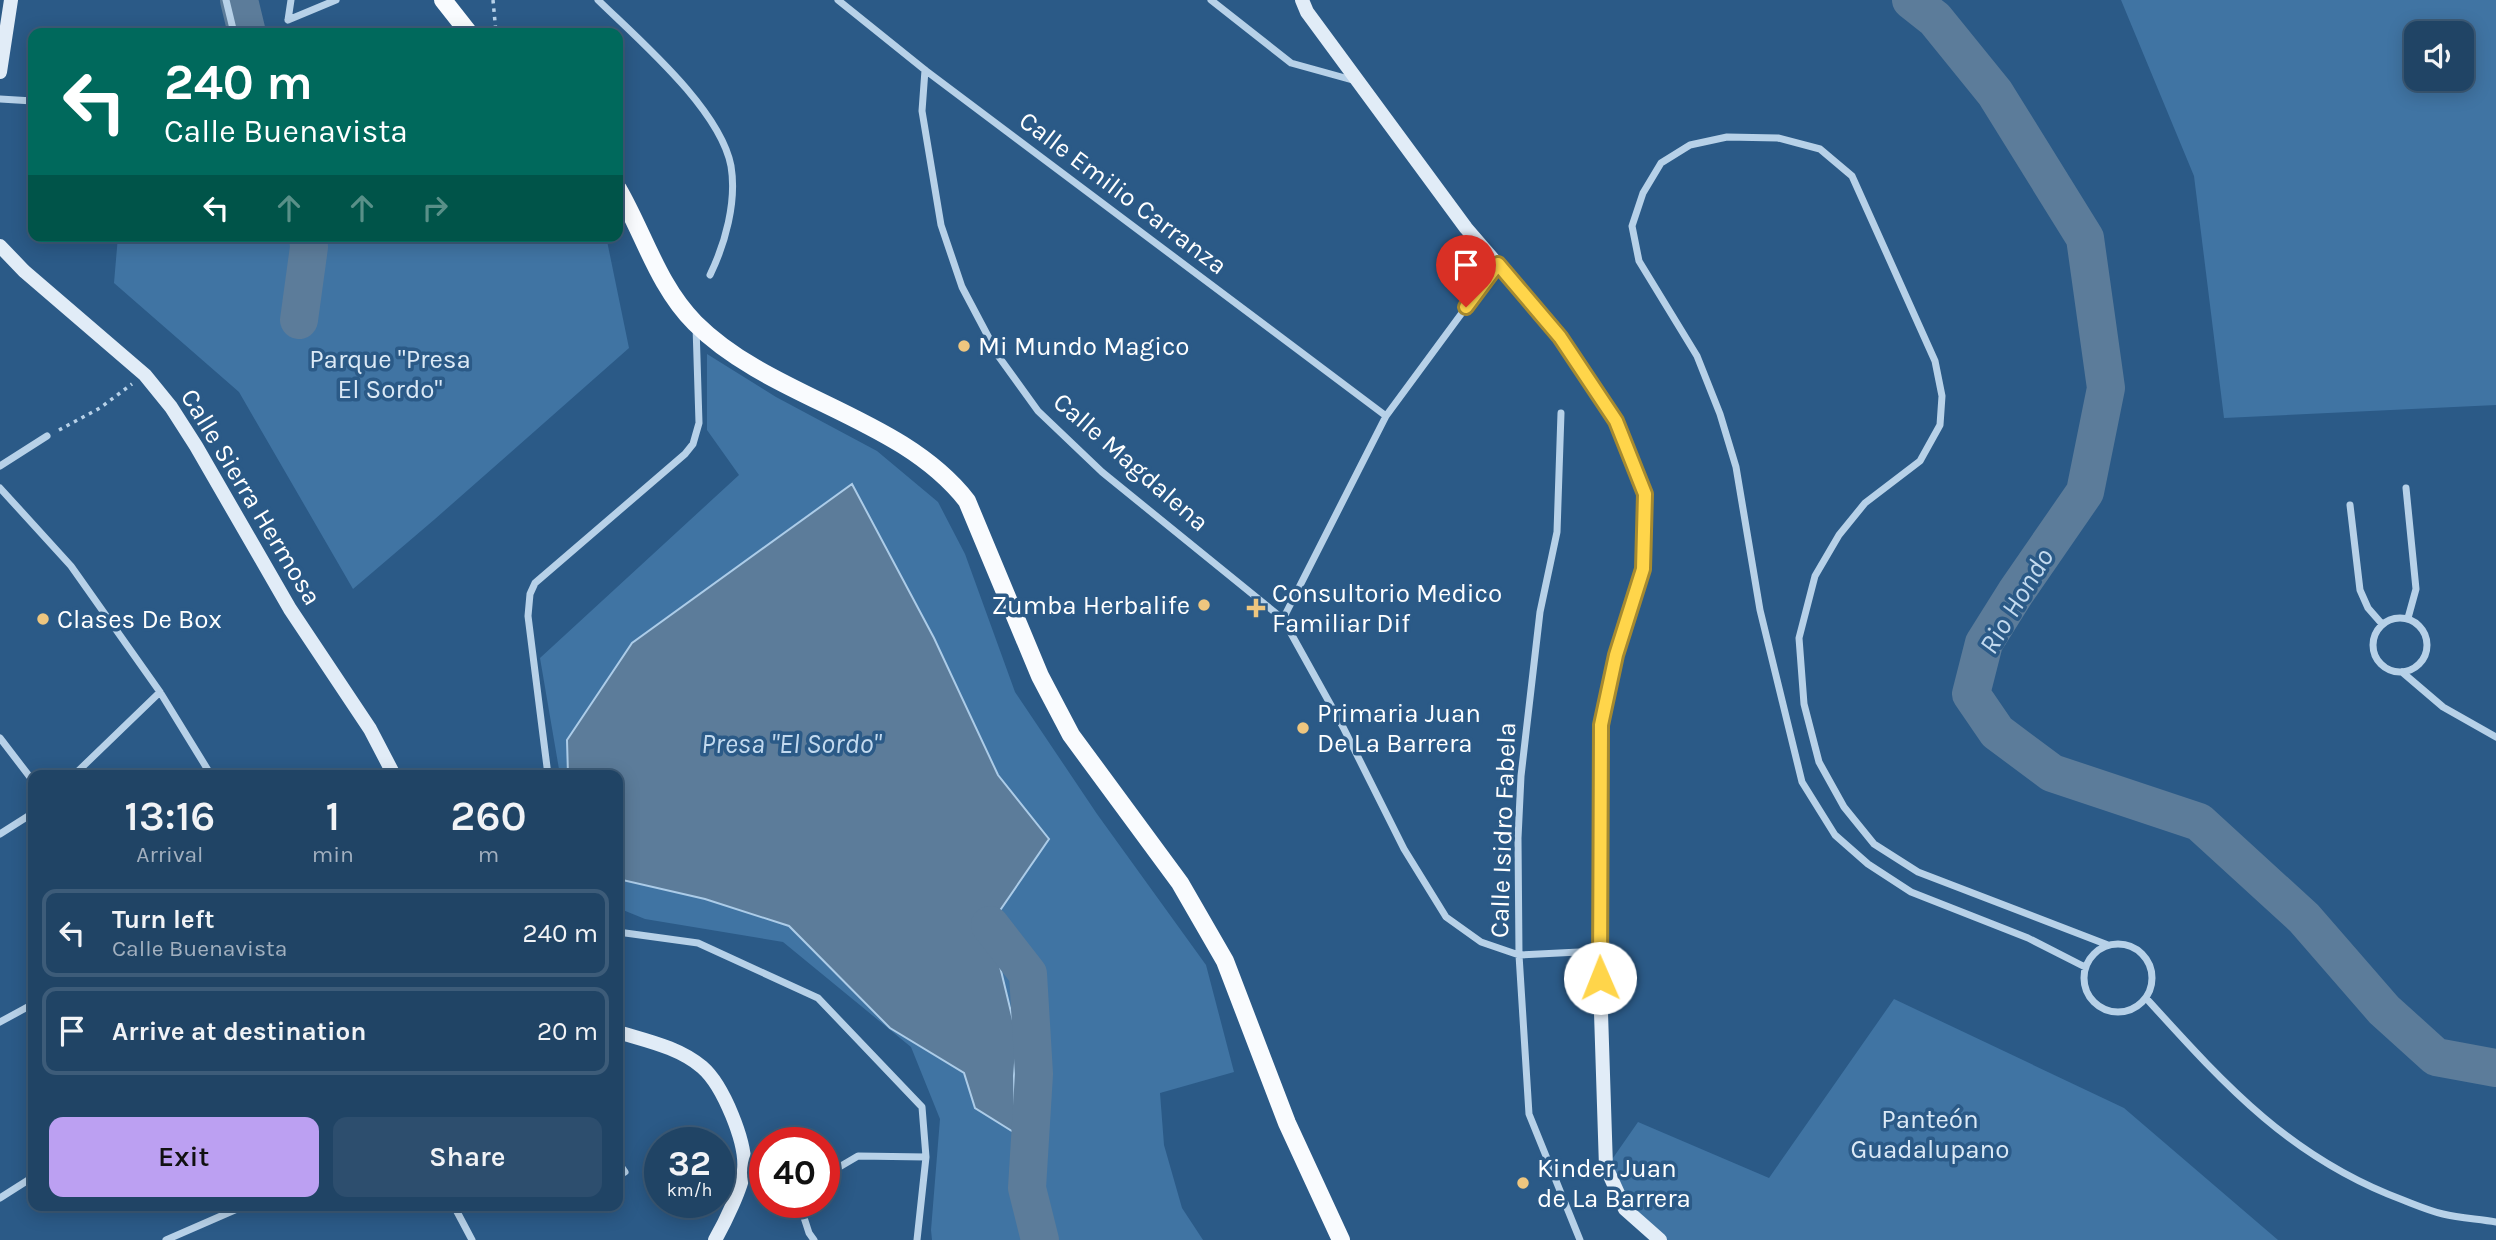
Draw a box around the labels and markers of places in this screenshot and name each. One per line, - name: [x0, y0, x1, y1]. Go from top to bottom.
- pin: [1436, 235, 1496, 307]
- place label: Mi Mundo Magico: [978, 331, 1190, 362]
- marker: Mi Mundo Magico: [956, 338, 972, 354]
- place label: Consultorio Medico Familiar Dif: [1272, 578, 1502, 639]
- place label: Zumba Herbalife: [992, 590, 1190, 621]
- marker: Zumba Herbalife: [1196, 597, 1212, 613]
- marker: Consultorio Medico Familiar Dif: [1246, 598, 1266, 618]
- place label: Clases De Box: [57, 604, 222, 635]
- marker: Clases De Box: [35, 611, 51, 627]
- place label: Primaria Juan De La Barrera: [1317, 698, 1481, 759]
- marker: Primaria Juan De La Barrera: [1295, 720, 1311, 736]
- place label: Kinder Juan de La Barrera: [1537, 1153, 1691, 1214]
- marker: Kinder Juan de La Barrera: [1515, 1175, 1531, 1191]

